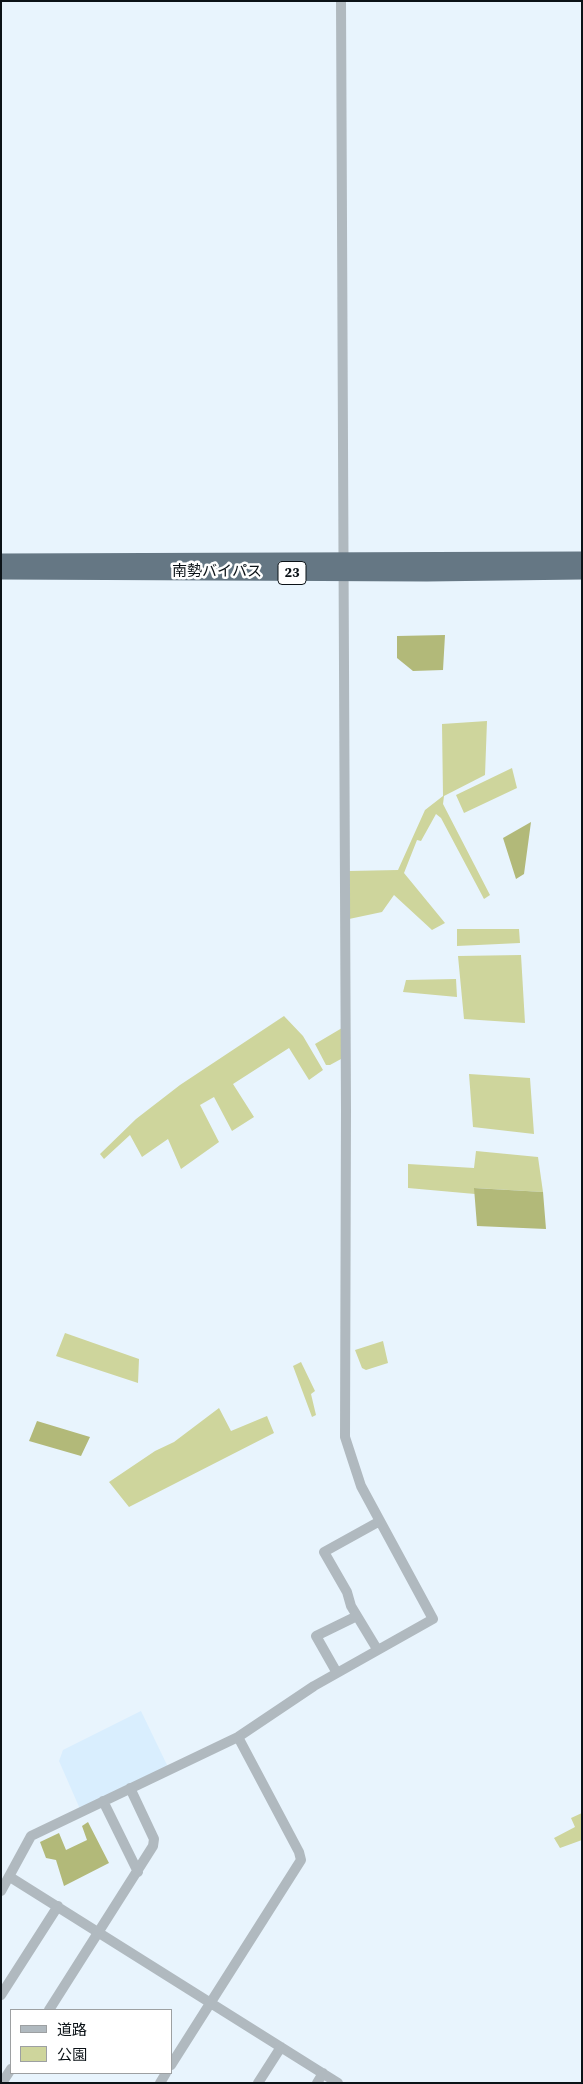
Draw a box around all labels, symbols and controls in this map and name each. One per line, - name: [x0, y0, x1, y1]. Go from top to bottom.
- road number: 23: [278, 562, 306, 584]
- street label: 南勢バイパス: [172, 563, 262, 581]
- legend: [10, 2009, 172, 2074]
- text: 道路: [57, 2019, 87, 2040]
- text: 公園: [57, 2044, 87, 2065]

